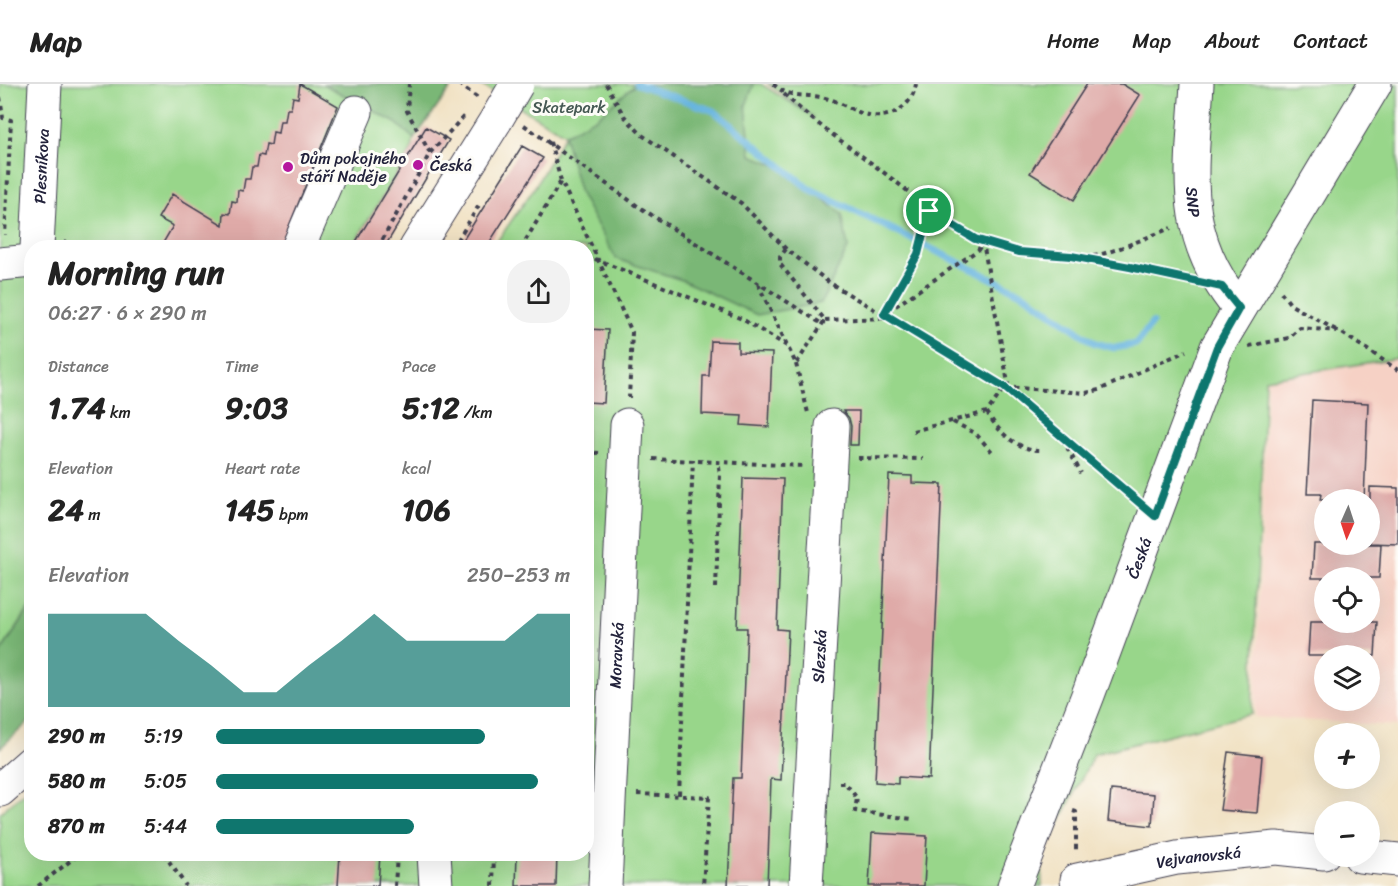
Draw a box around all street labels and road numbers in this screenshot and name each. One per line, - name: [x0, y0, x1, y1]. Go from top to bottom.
- street label: Plesníkova: [25, 128, 57, 204]
- street label: SNP: [1178, 186, 1210, 220]
- street label: Česká: [1118, 533, 1160, 583]
- street label: Moravská: [600, 621, 632, 689]
- street label: Slezská: [803, 629, 835, 684]
- street label: Vejvanovská: [1153, 837, 1242, 877]

